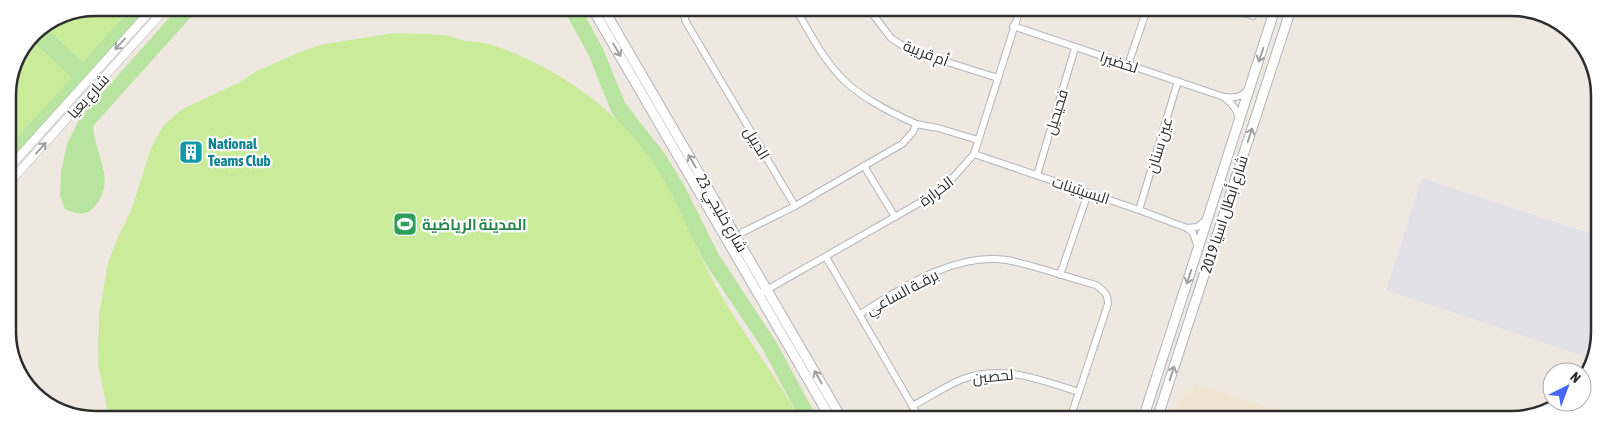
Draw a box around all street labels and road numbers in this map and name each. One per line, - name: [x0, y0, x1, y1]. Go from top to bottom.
- street label: أم قريبة: [900, 36, 952, 71]
- street label: لخضيرا: [1098, 48, 1140, 77]
- street label: شارع بعيا: [64, 70, 114, 124]
- street label: فحيحيل: [1041, 87, 1073, 137]
- street label: عين سنان: [1143, 115, 1177, 175]
- street label: الديبل: [739, 124, 773, 163]
- street label: شارع أبطال اسيا 2019: [1196, 153, 1254, 276]
- street label: شارع خليجي 23: [689, 171, 751, 257]
- street label: الخرارة: [916, 173, 957, 210]
- street label: البسيتينات: [1050, 173, 1112, 207]
- street label: برقـة الساعي: [863, 266, 943, 322]
- street label: لحصين: [972, 366, 1014, 388]

